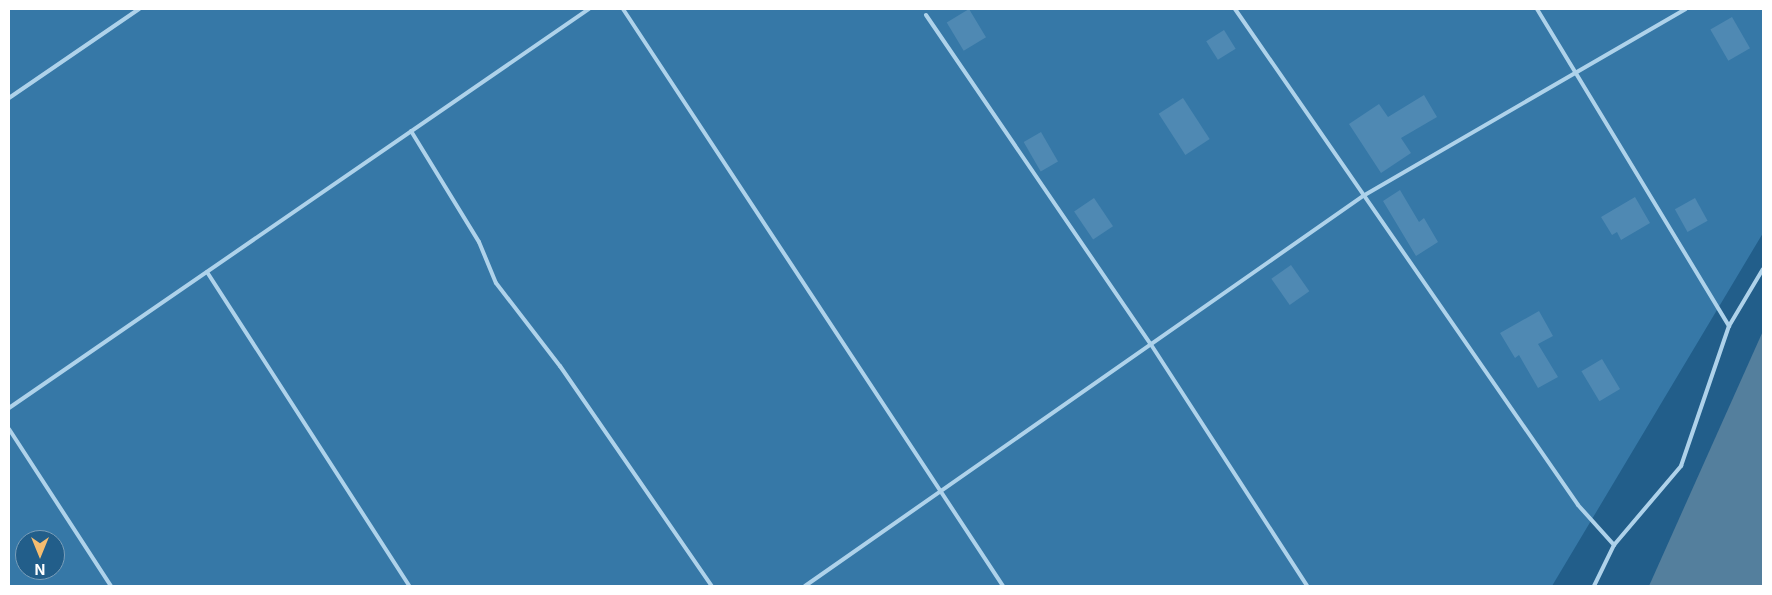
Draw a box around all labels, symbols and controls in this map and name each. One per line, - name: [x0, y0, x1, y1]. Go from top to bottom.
- north arrow: [15, 530, 65, 580]
- text: N: [35, 561, 45, 578]

